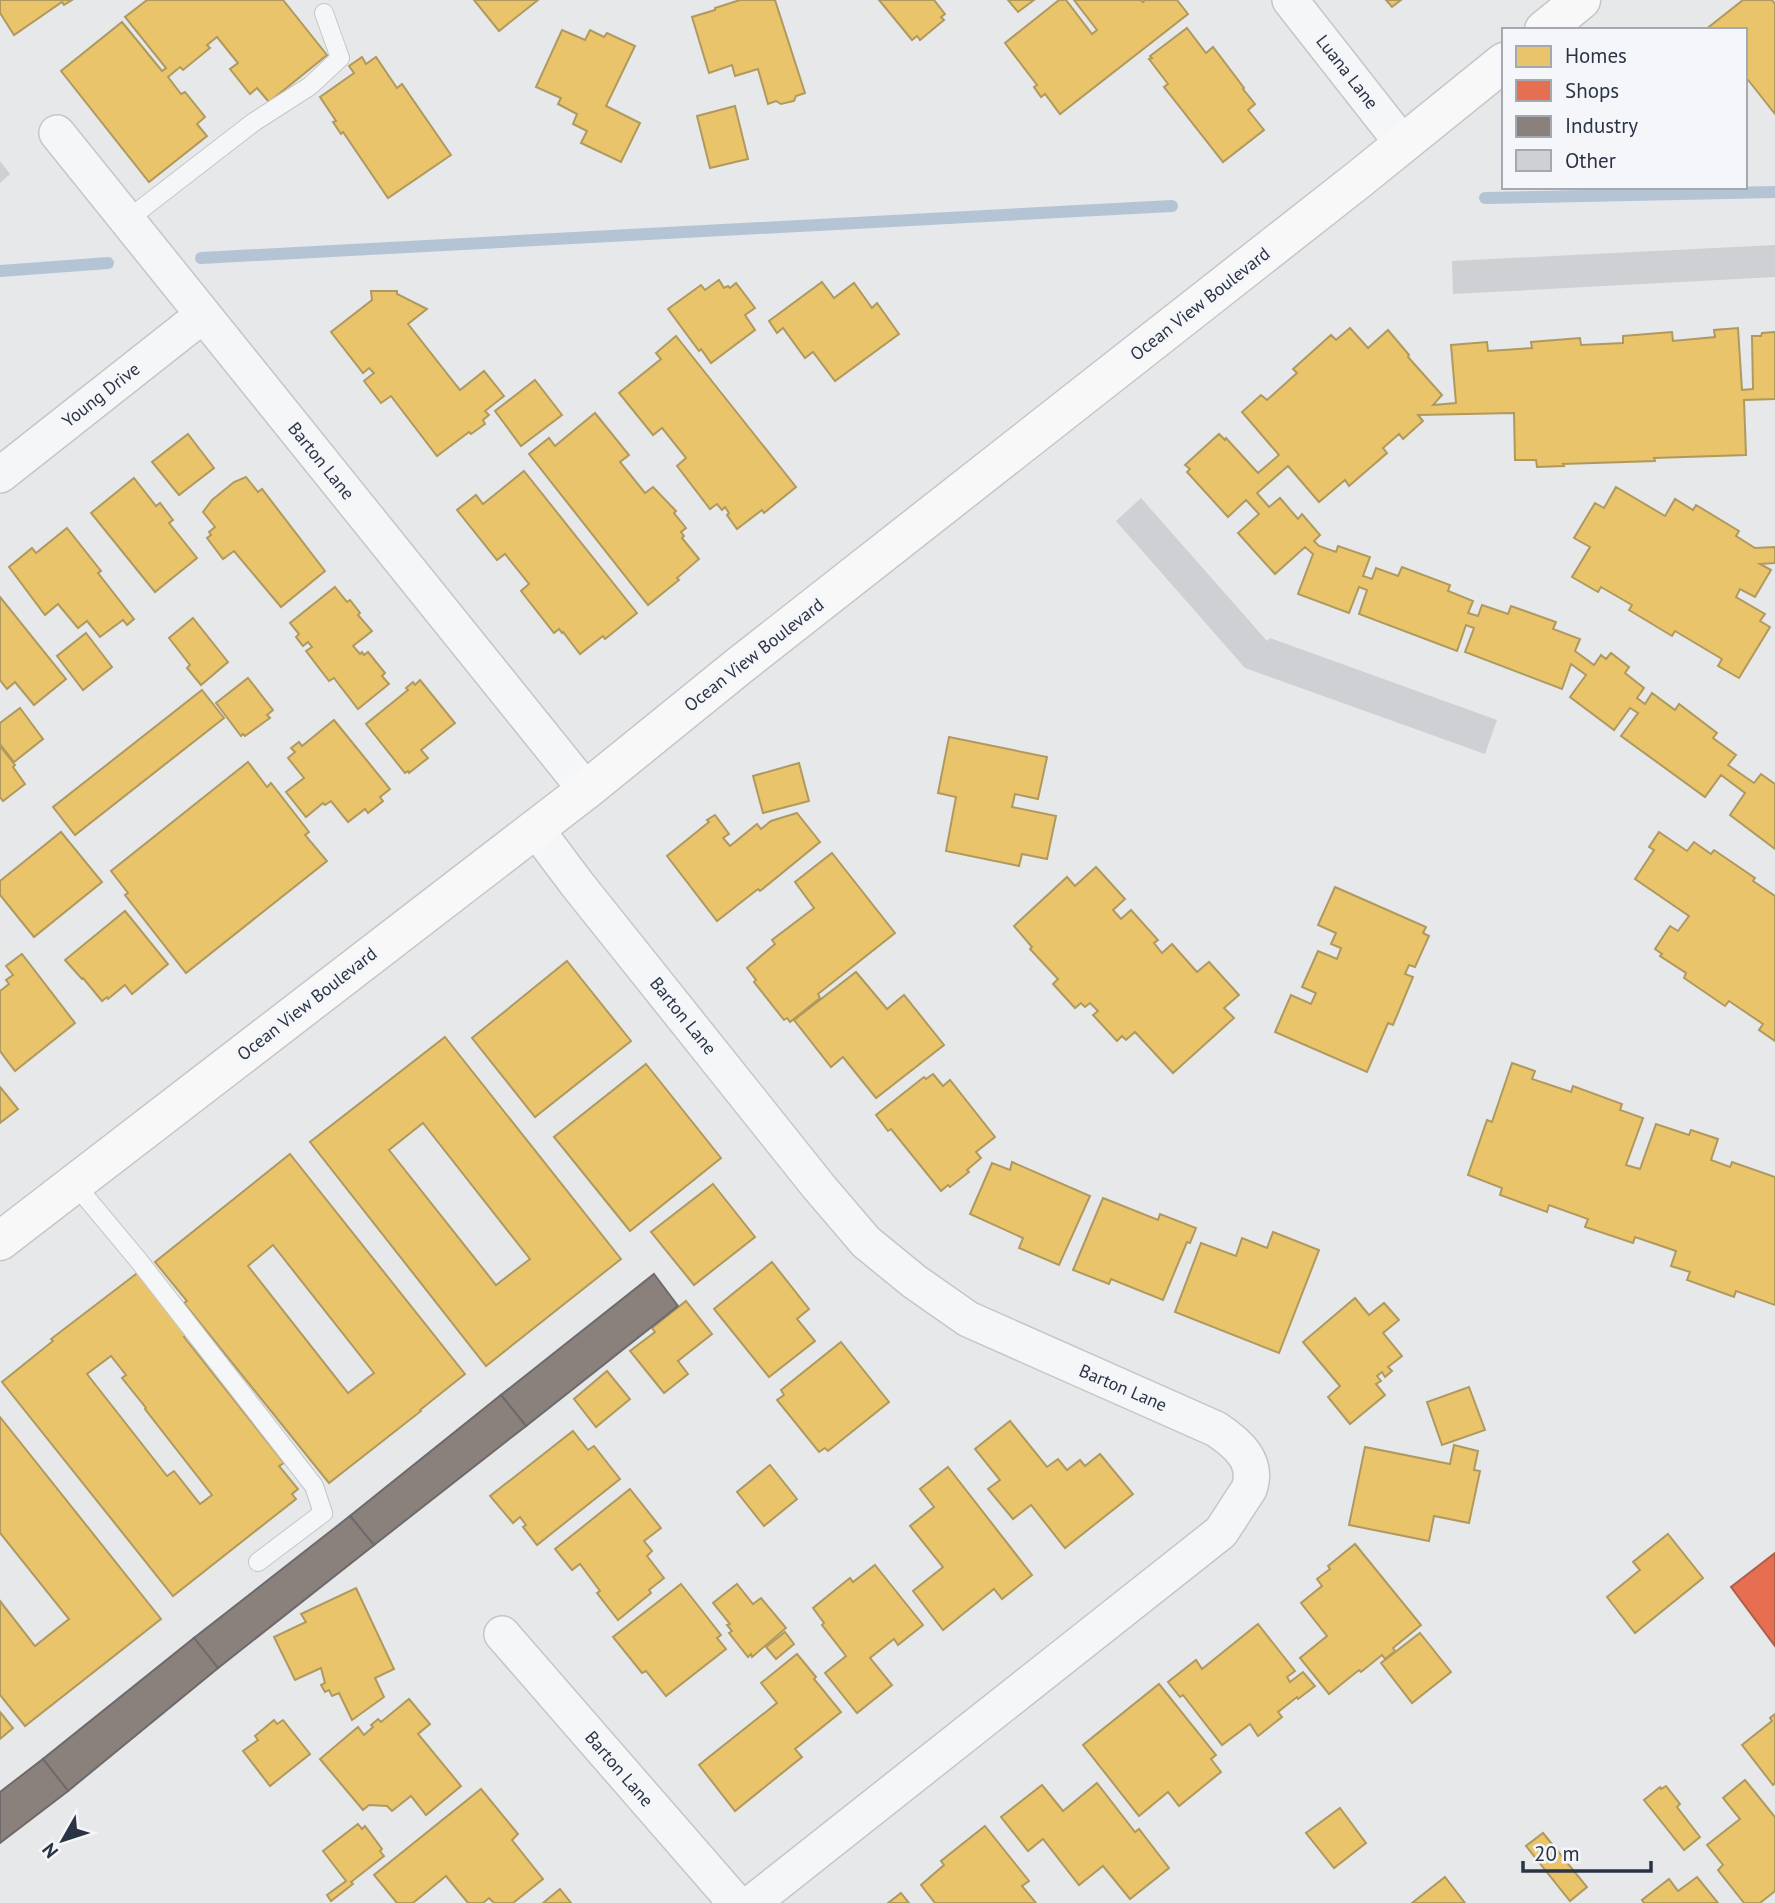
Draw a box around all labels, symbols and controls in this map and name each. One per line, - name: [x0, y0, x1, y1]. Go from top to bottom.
- legend: [1502, 28, 1747, 189]
- street label: Luana Lane: [1311, 30, 1384, 113]
- text: Homes: [1565, 42, 1627, 69]
- text: Shops: [1565, 77, 1619, 104]
- text: Industry: [1565, 112, 1638, 139]
- text: Other: [1565, 147, 1616, 174]
- street label: Ocean View Boulevard: [1125, 242, 1274, 365]
- street label: Young Drive: [57, 357, 144, 432]
- street label: Barton Lane: [283, 417, 360, 504]
- street label: Ocean View Boulevard: [679, 593, 828, 716]
- street label: Ocean View Boulevard: [232, 942, 381, 1065]
- street label: Barton Lane: [645, 972, 722, 1059]
- street label: Barton Lane: [1076, 1359, 1171, 1416]
- street label: Barton Lane: [580, 1726, 659, 1811]
- north arrow: [28, 1805, 98, 1875]
- scale bar: [1523, 1829, 1651, 1873]
- text: N: [37, 1838, 63, 1863]
- text: 20 m: [1534, 1840, 1580, 1867]

